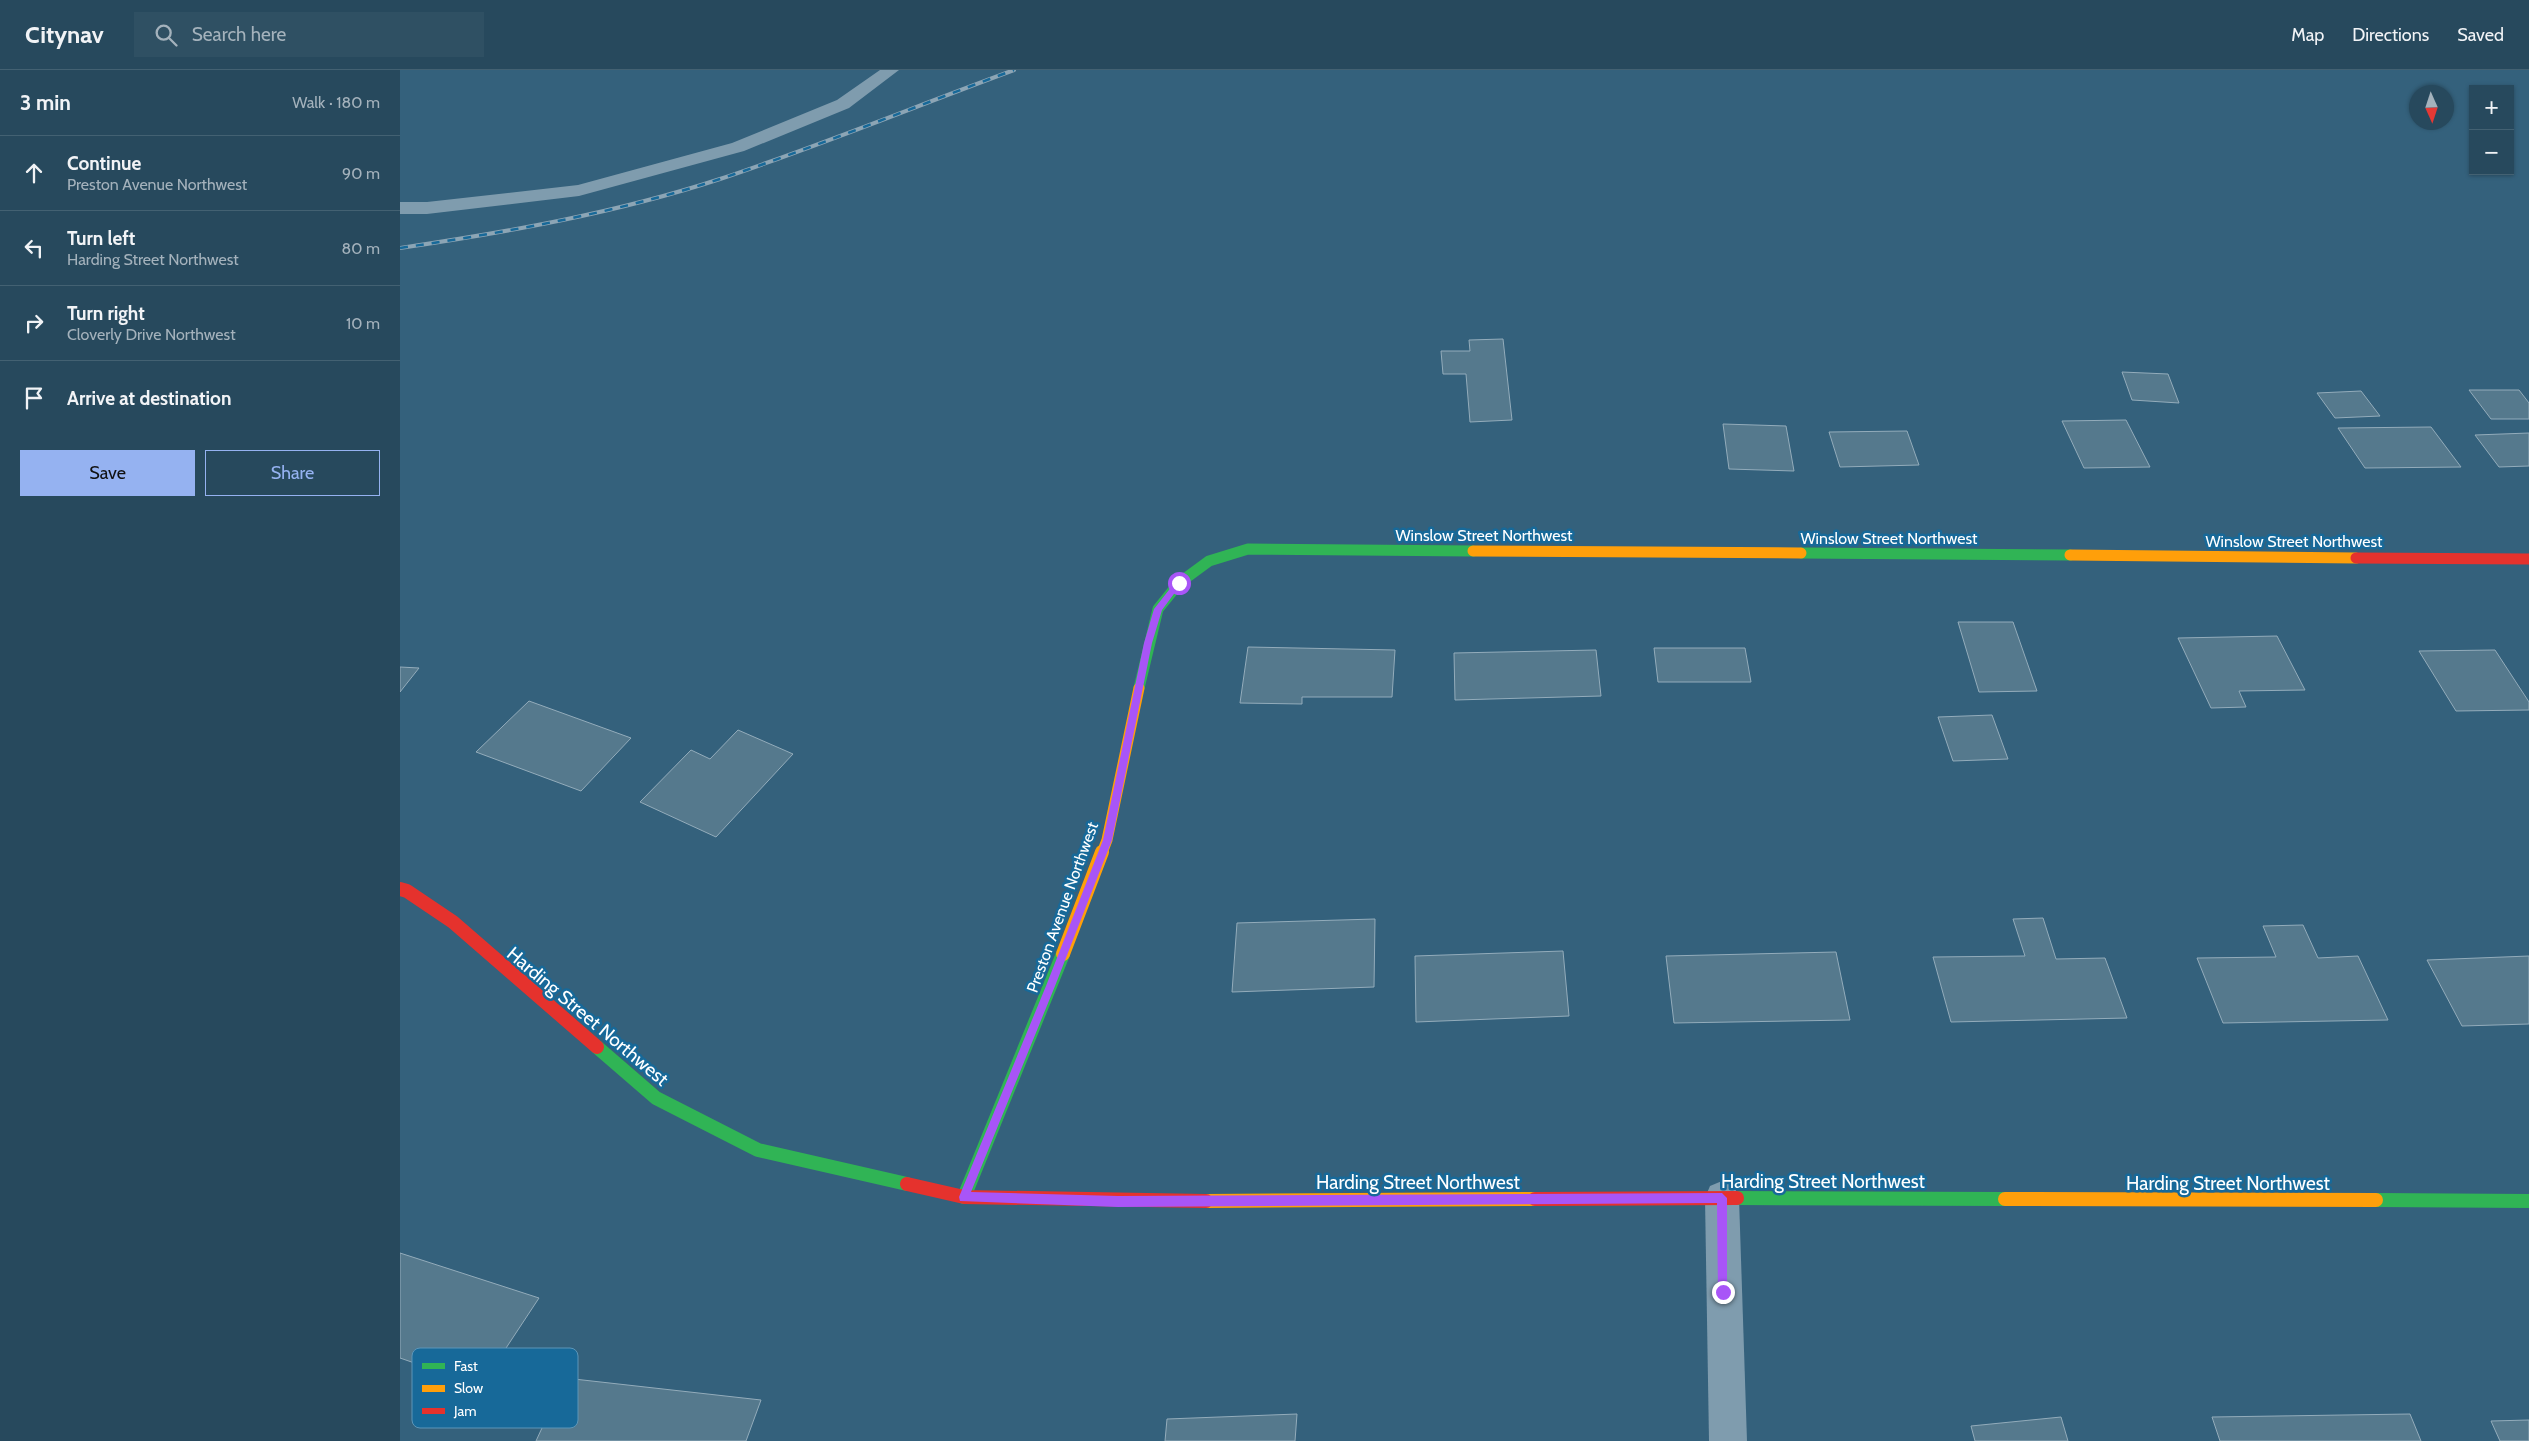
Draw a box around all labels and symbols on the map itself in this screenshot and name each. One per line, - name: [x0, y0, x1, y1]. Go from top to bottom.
- north arrow: [2409, 85, 2454, 130]
- street label: Winslow Street Northwest: [1396, 526, 1573, 545]
- street label: Winslow Street Northwest: [1801, 529, 1978, 548]
- street label: Winslow Street Northwest: [2206, 532, 2383, 551]
- route start: [1168, 572, 1191, 595]
- street label: Preston Avenue Northwest: [1023, 819, 1102, 995]
- street label: Harding Street Northwest: [502, 942, 674, 1091]
- street label: Harding Street Northwest: [1721, 1170, 1926, 1193]
- street label: Harding Street Northwest: [1316, 1171, 1521, 1194]
- street label: Harding Street Northwest: [2126, 1172, 2331, 1195]
- route end: [1712, 1281, 1735, 1304]
- legend: [412, 1348, 578, 1428]
- text: Fast: [454, 1357, 478, 1375]
- text: Slow: [454, 1379, 483, 1397]
- text: Jam: [453, 1402, 476, 1420]

